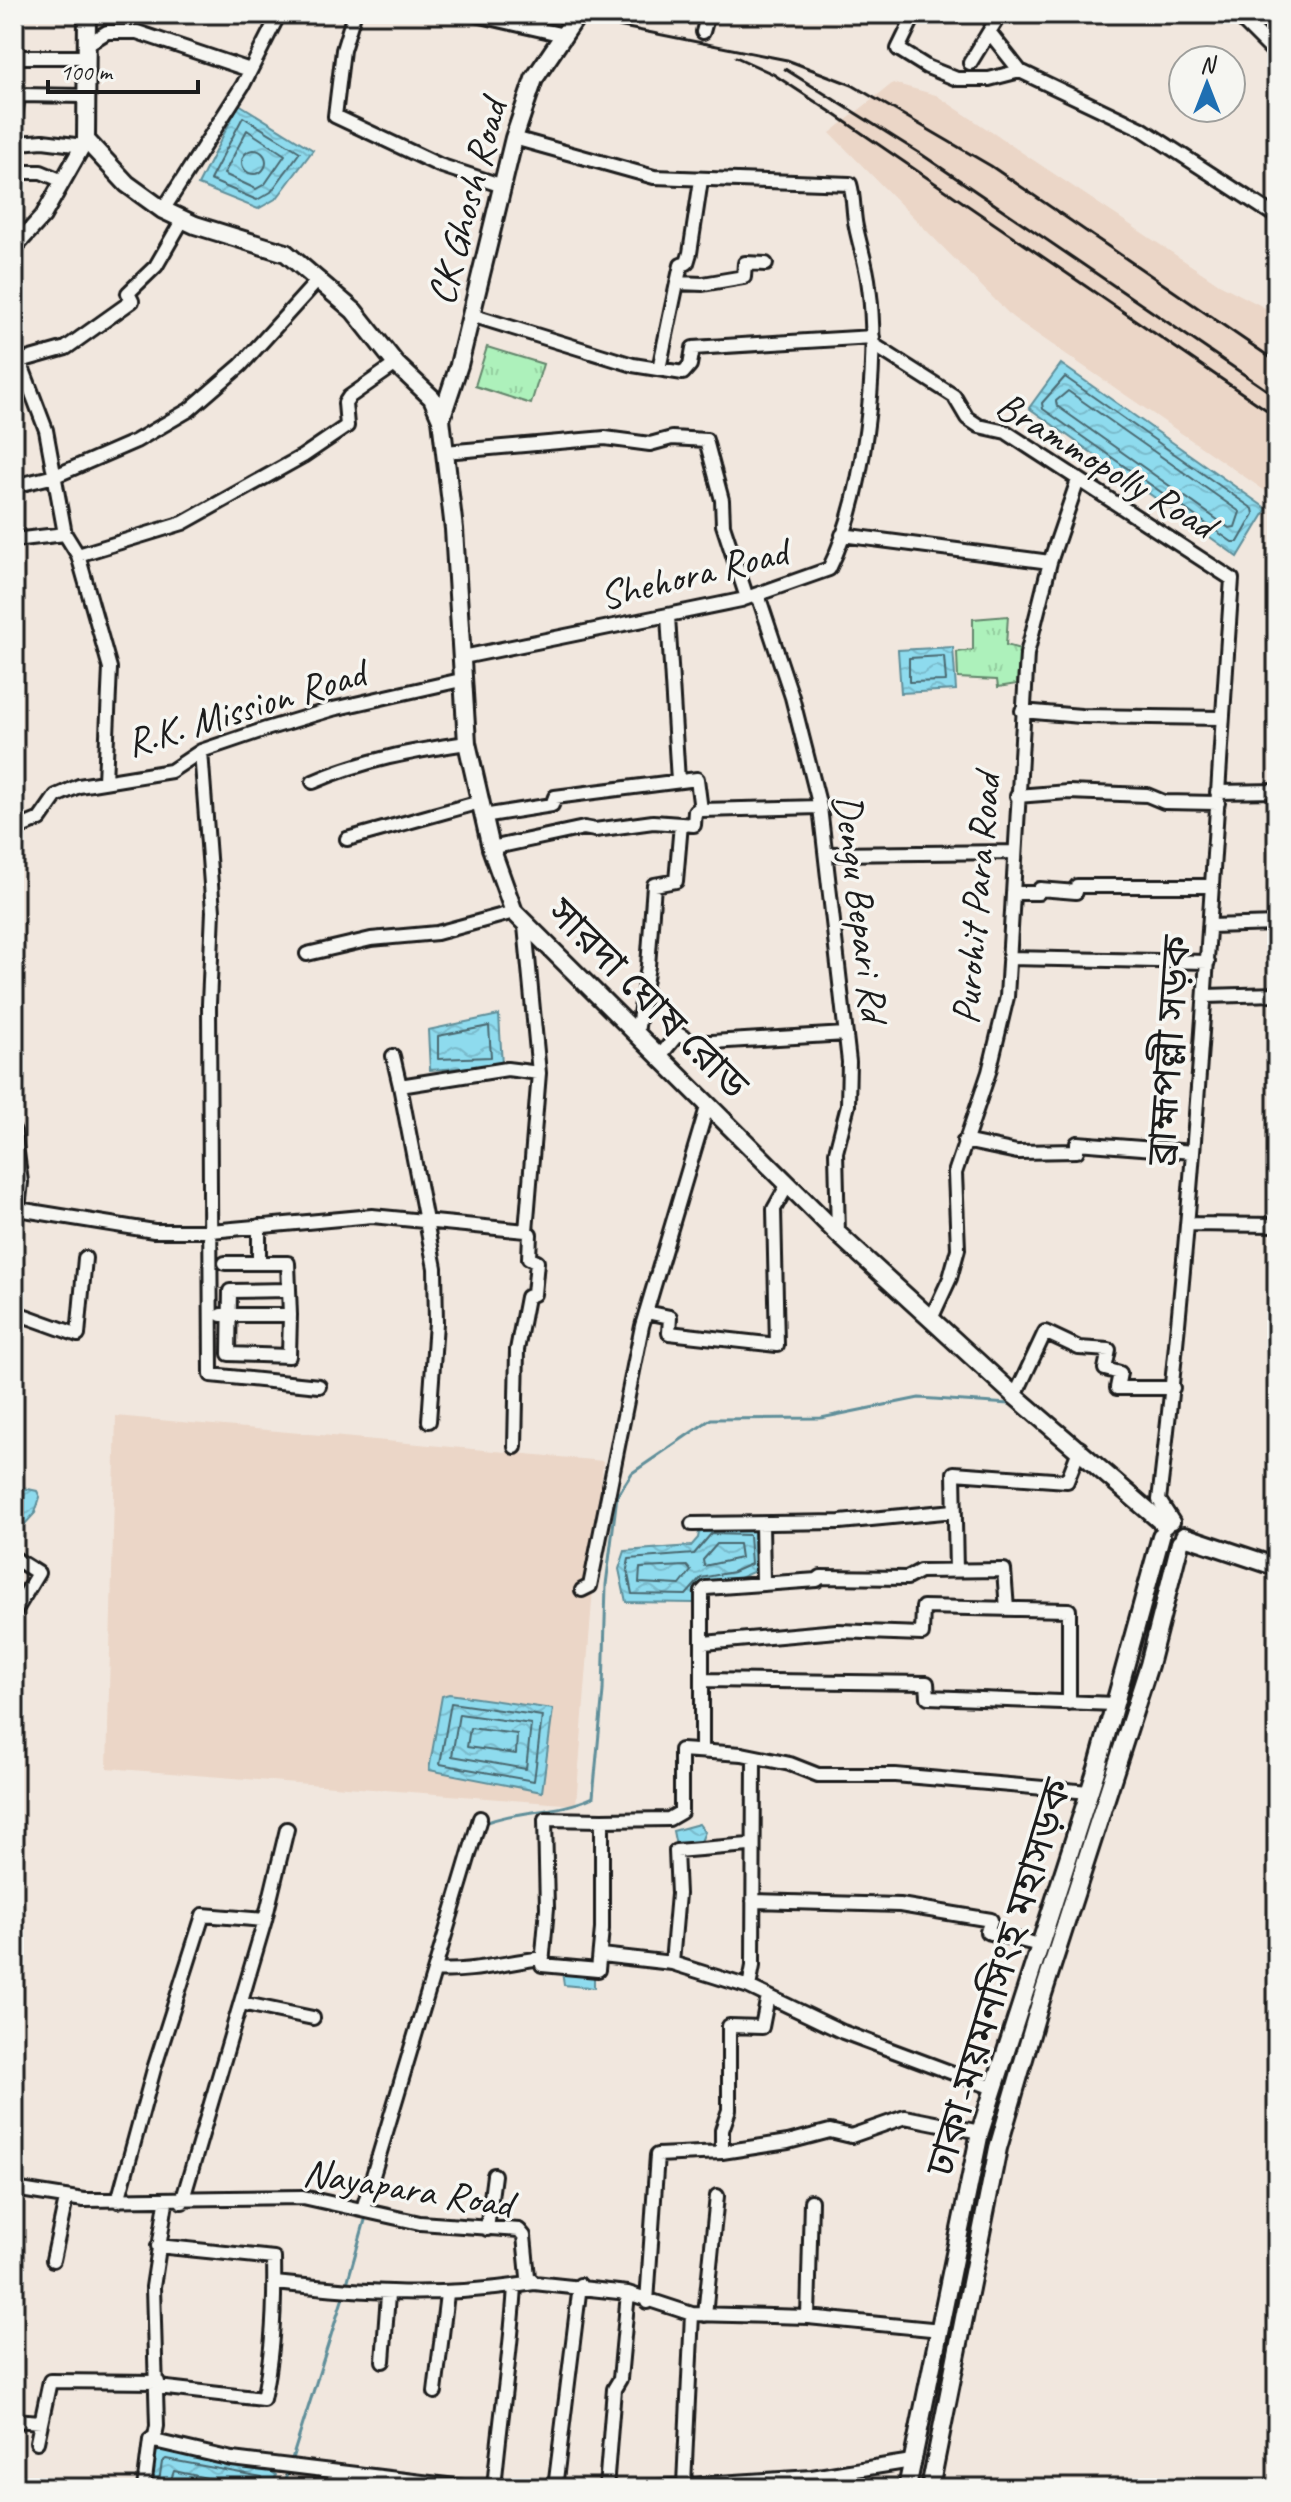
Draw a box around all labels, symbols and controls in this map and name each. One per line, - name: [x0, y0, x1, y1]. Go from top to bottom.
- scale bar: [48, 44, 198, 94]
- north arrow: [1167, 44, 1247, 124]
- text: N: [1200, 51, 1217, 79]
- text: 100 m: [60, 57, 114, 87]
- street label: CK Ghosh Road: [416, 88, 520, 310]
- street label: Brammopolly Road: [987, 380, 1229, 553]
- street label: Shehora Road: [594, 525, 798, 621]
- street label: R.K. Mission Road: [120, 646, 377, 768]
- street label: Purohit Para Road: [940, 766, 1012, 1026]
- street label: Dengu Bepari Rd: [822, 791, 900, 1029]
- street label: সারদা ঘোষ রোড: [537, 887, 760, 1110]
- street label: ব্রাহ্মপল্লী সড়ক: [1136, 933, 1202, 1167]
- street label: ঢাকা-ময়মনসিংহ মহাসড়ক: [914, 1772, 1083, 2183]
- street label: Nayapara Road: [300, 2147, 522, 2230]

